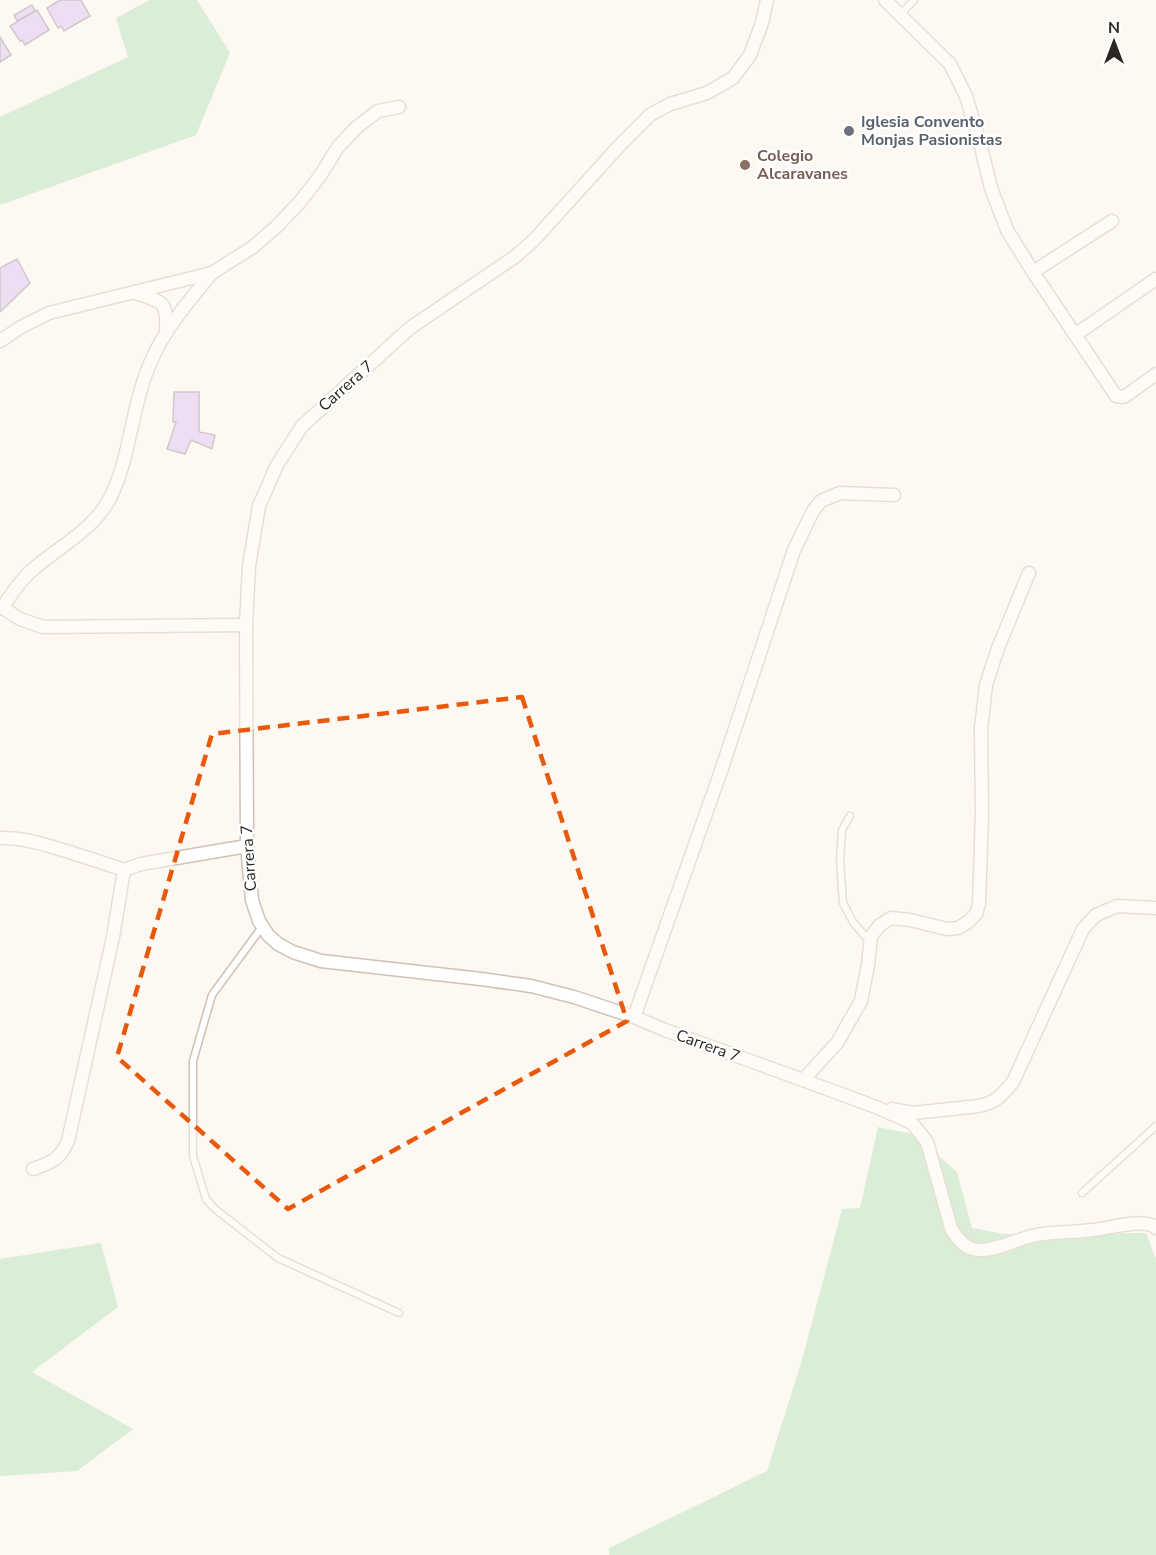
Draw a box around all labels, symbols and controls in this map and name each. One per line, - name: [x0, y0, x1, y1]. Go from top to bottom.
- north arrow: [1084, 12, 1144, 72]
- text: N: [1108, 17, 1120, 39]
- place label: Iglesia Convento Monjas Pasionistas: [861, 111, 1002, 151]
- marker: Iglesia Convento Monjas Pasionistas: [842, 124, 856, 138]
- place label: Colegio Alcaravanes: [757, 145, 848, 185]
- marker: Colegio Alcaravanes: [738, 158, 752, 172]
- street label: Carrera 7: [314, 356, 378, 416]
- street label: Carrera 7: [236, 824, 262, 892]
- street label: Carrera 7: [673, 1024, 743, 1068]

